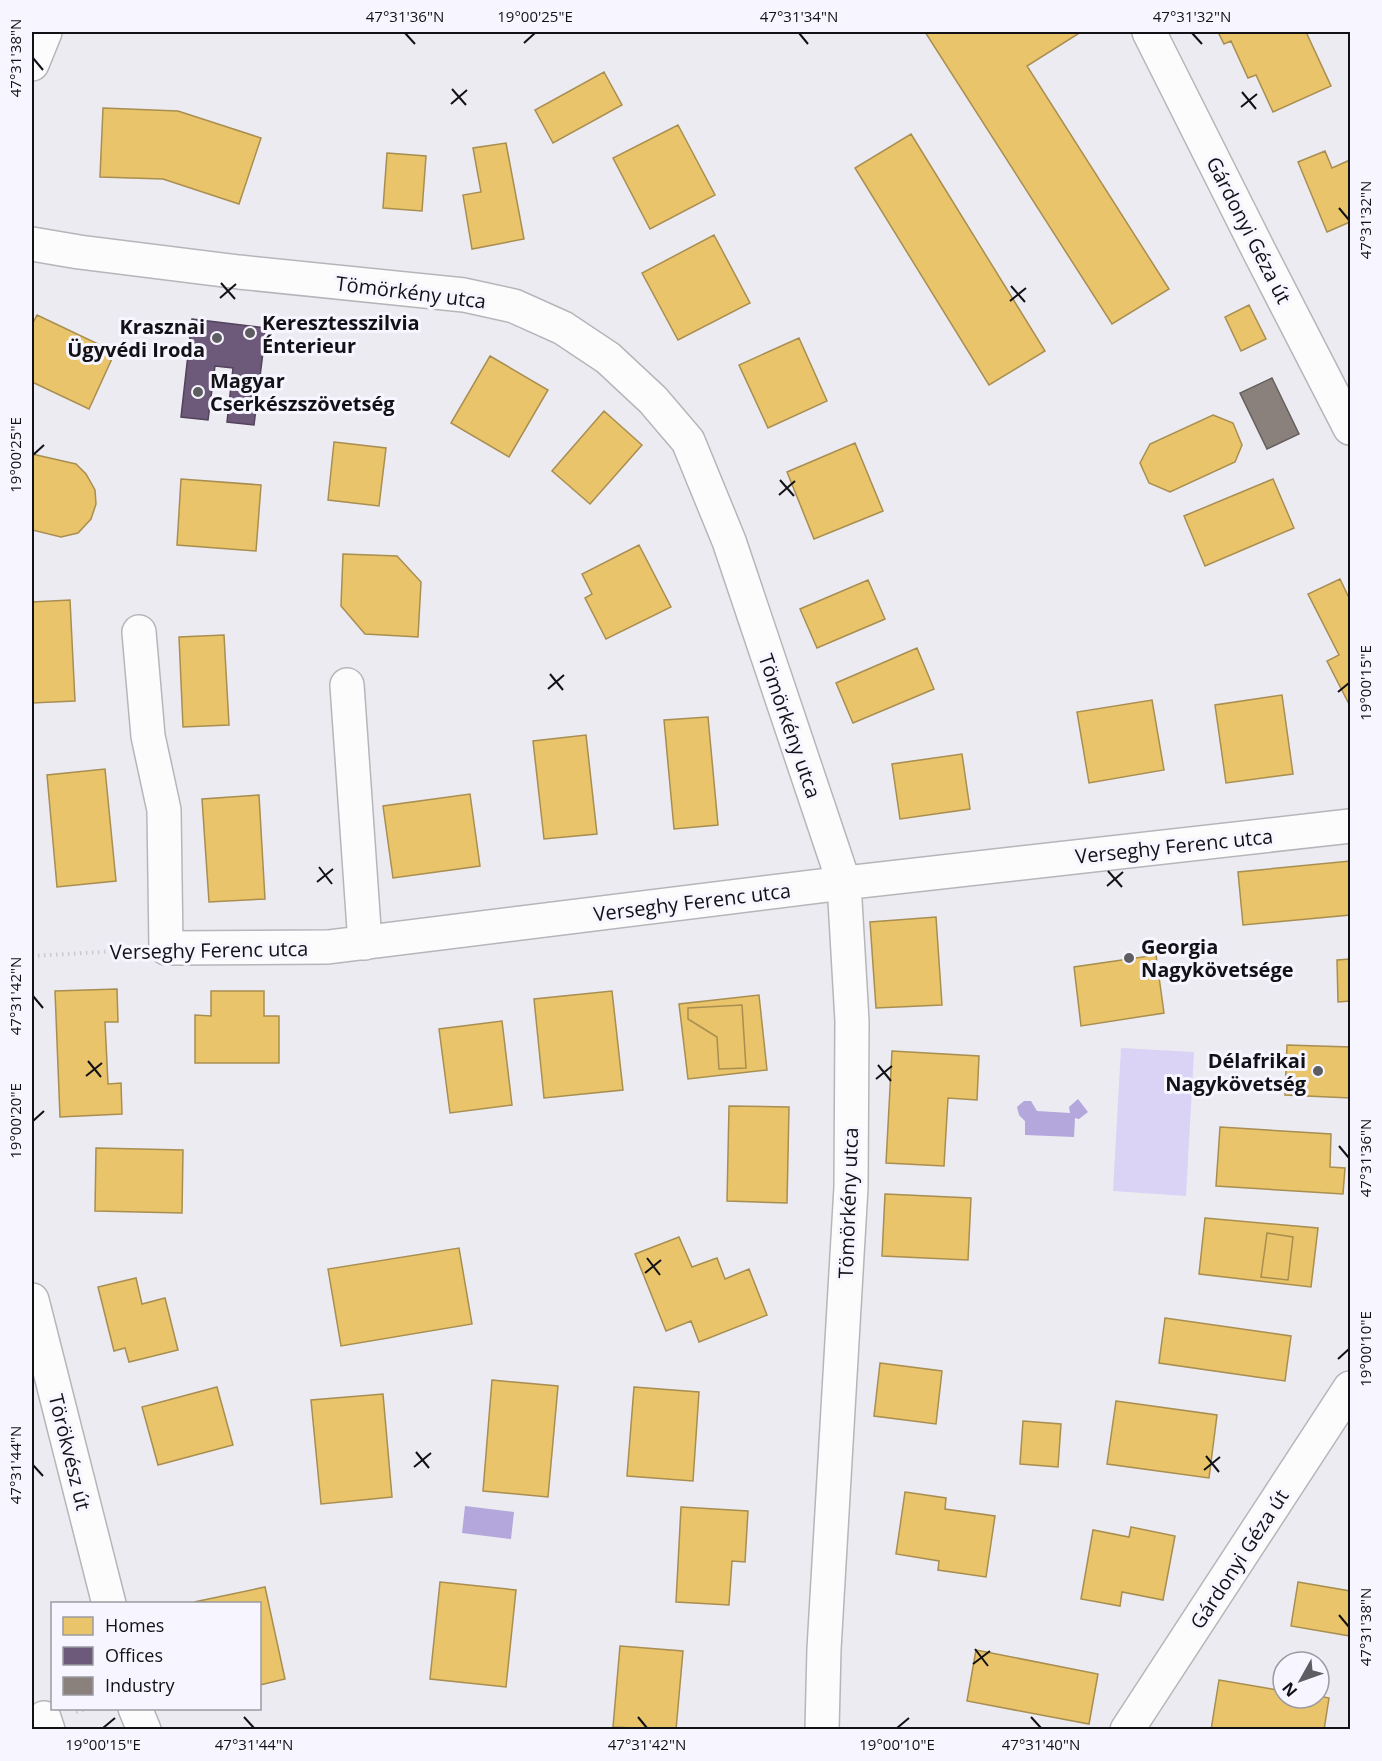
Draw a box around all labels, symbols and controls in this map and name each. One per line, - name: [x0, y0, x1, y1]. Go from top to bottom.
- text: 47°31'36"N: [366, 6, 444, 26]
- text: 19°00'25"E: [497, 6, 573, 26]
- text: 47°31'34"N: [760, 6, 838, 26]
- text: 47°31'32"N: [1153, 6, 1231, 26]
- text: 47°31'38"N: [5, 19, 25, 97]
- street label: Gárdonyi Géza út: [1200, 152, 1298, 308]
- text: 47°31'32"N: [1355, 181, 1375, 259]
- street label: Tömörkény utca: [334, 269, 488, 315]
- place label: Keresztesszilvia Énterieur: [262, 309, 420, 359]
- place label: Krasznai Ügyvédi Iroda: [67, 313, 205, 363]
- marker: Keresztesszilvia Énterieur: [243, 326, 257, 340]
- marker: Krasznai Ügyvédi Iroda: [210, 331, 224, 345]
- place label: Magyar Cserkészszövetség: [210, 367, 395, 417]
- marker: Magyar Cserkészszövetség: [191, 385, 205, 399]
- text: 19°00'25"E: [5, 417, 25, 493]
- text: 19°00'15"E: [1355, 645, 1375, 721]
- street label: Tömörkény utca: [753, 650, 827, 802]
- street label: Verseghy Ferenc utca: [1074, 822, 1274, 870]
- street label: Verseghy Ferenc utca: [592, 877, 792, 927]
- place label: Georgia Nagykövetsége: [1141, 933, 1294, 983]
- street label: Verseghy Ferenc utca: [110, 935, 308, 965]
- marker: Georgia Nagykövetsége: [1122, 951, 1136, 965]
- text: 47°31'42"N: [5, 957, 25, 1035]
- place label: Délafrikai Nagykövetség: [1165, 1047, 1307, 1097]
- marker: Délafrikai Nagykövetség: [1311, 1064, 1325, 1078]
- text: 19°00'20"E: [5, 1083, 25, 1159]
- text: 47°31'36"N: [1355, 1119, 1375, 1197]
- street label: Tömörkény utca: [832, 1127, 864, 1279]
- text: 19°00'10"E: [1355, 1311, 1375, 1387]
- street label: Törökvész út: [43, 1391, 97, 1513]
- text: 47°31'44"N: [5, 1426, 25, 1504]
- street label: Gárdonyi Géza út: [1184, 1484, 1294, 1634]
- text: 47°31'38"N: [1355, 1588, 1375, 1666]
- legend: [51, 1602, 261, 1710]
- text: Homes: [105, 1613, 164, 1637]
- text: Offices: [105, 1643, 163, 1667]
- north arrow: [1271, 1650, 1331, 1710]
- text: Industry: [105, 1673, 175, 1697]
- text: N: [1277, 1678, 1302, 1702]
- text: 19°00'15"E: [65, 1734, 141, 1754]
- text: 47°31'44"N: [215, 1734, 293, 1754]
- text: 47°31'42"N: [608, 1734, 686, 1754]
- text: 19°00'10"E: [859, 1734, 935, 1754]
- text: 47°31'40"N: [1002, 1734, 1080, 1754]

